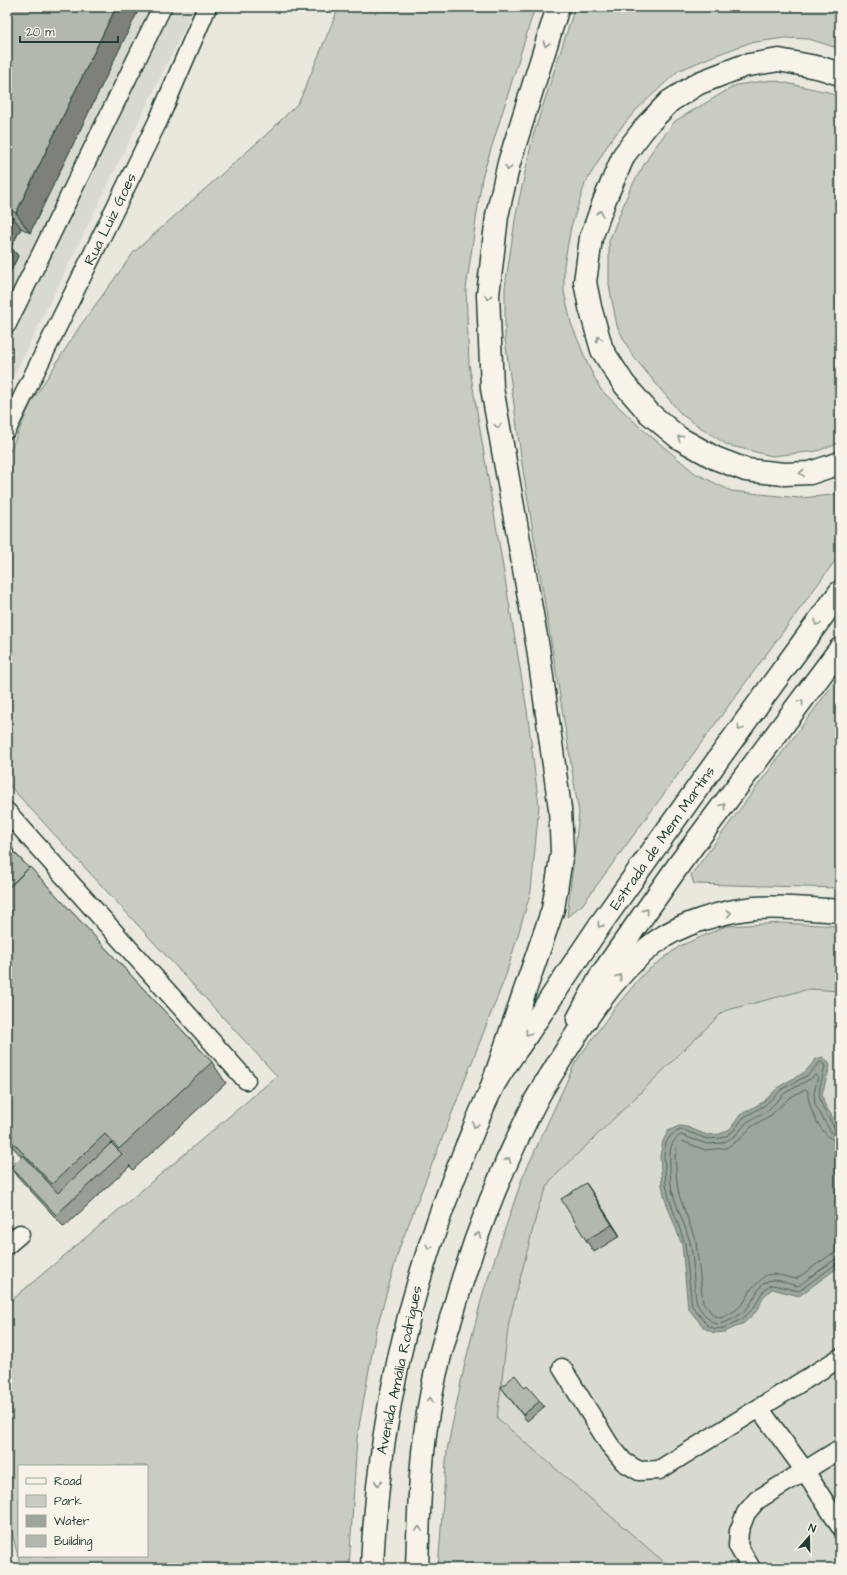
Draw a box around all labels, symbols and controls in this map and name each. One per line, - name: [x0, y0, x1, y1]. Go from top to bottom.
- scale bar: [20, 18, 118, 44]
- text: 20 m: [26, 24, 55, 41]
- one-way arrow: [542, 41, 551, 48]
- one-way arrow: [504, 165, 513, 172]
- street label: Rua Luiz Goes: [79, 169, 142, 269]
- one-way arrow: [595, 210, 604, 217]
- one-way arrow: [484, 294, 493, 300]
- one-way arrow: [595, 336, 604, 343]
- one-way arrow: [494, 423, 502, 429]
- one-way arrow: [678, 436, 685, 443]
- one-way arrow: [799, 469, 805, 478]
- one-way arrow: [814, 619, 822, 626]
- one-way arrow: [796, 699, 803, 706]
- one-way arrow: [737, 724, 745, 731]
- street label: Estrada de Mem Martins: [605, 762, 720, 915]
- one-way arrow: [718, 803, 725, 810]
- one-way arrow: [641, 908, 649, 915]
- one-way arrow: [726, 910, 732, 918]
- one-way arrow: [598, 921, 605, 928]
- one-way arrow: [615, 974, 622, 981]
- one-way arrow: [525, 1029, 532, 1036]
- one-way arrow: [472, 1122, 480, 1129]
- one-way arrow: [503, 1157, 511, 1164]
- one-way arrow: [473, 1231, 481, 1238]
- one-way arrow: [425, 1243, 434, 1250]
- street label: Avenida Amália Rodrigues: [371, 1283, 429, 1457]
- one-way arrow: [425, 1397, 434, 1403]
- legend: [18, 1465, 148, 1557]
- text: Road: [54, 1473, 82, 1490]
- one-way arrow: [373, 1480, 382, 1486]
- text: Park: [54, 1493, 82, 1510]
- text: Water: [54, 1513, 90, 1530]
- north arrow: [789, 1517, 829, 1557]
- text: N: [806, 1520, 818, 1536]
- one-way arrow: [414, 1526, 423, 1532]
- text: Building: [54, 1533, 92, 1551]

